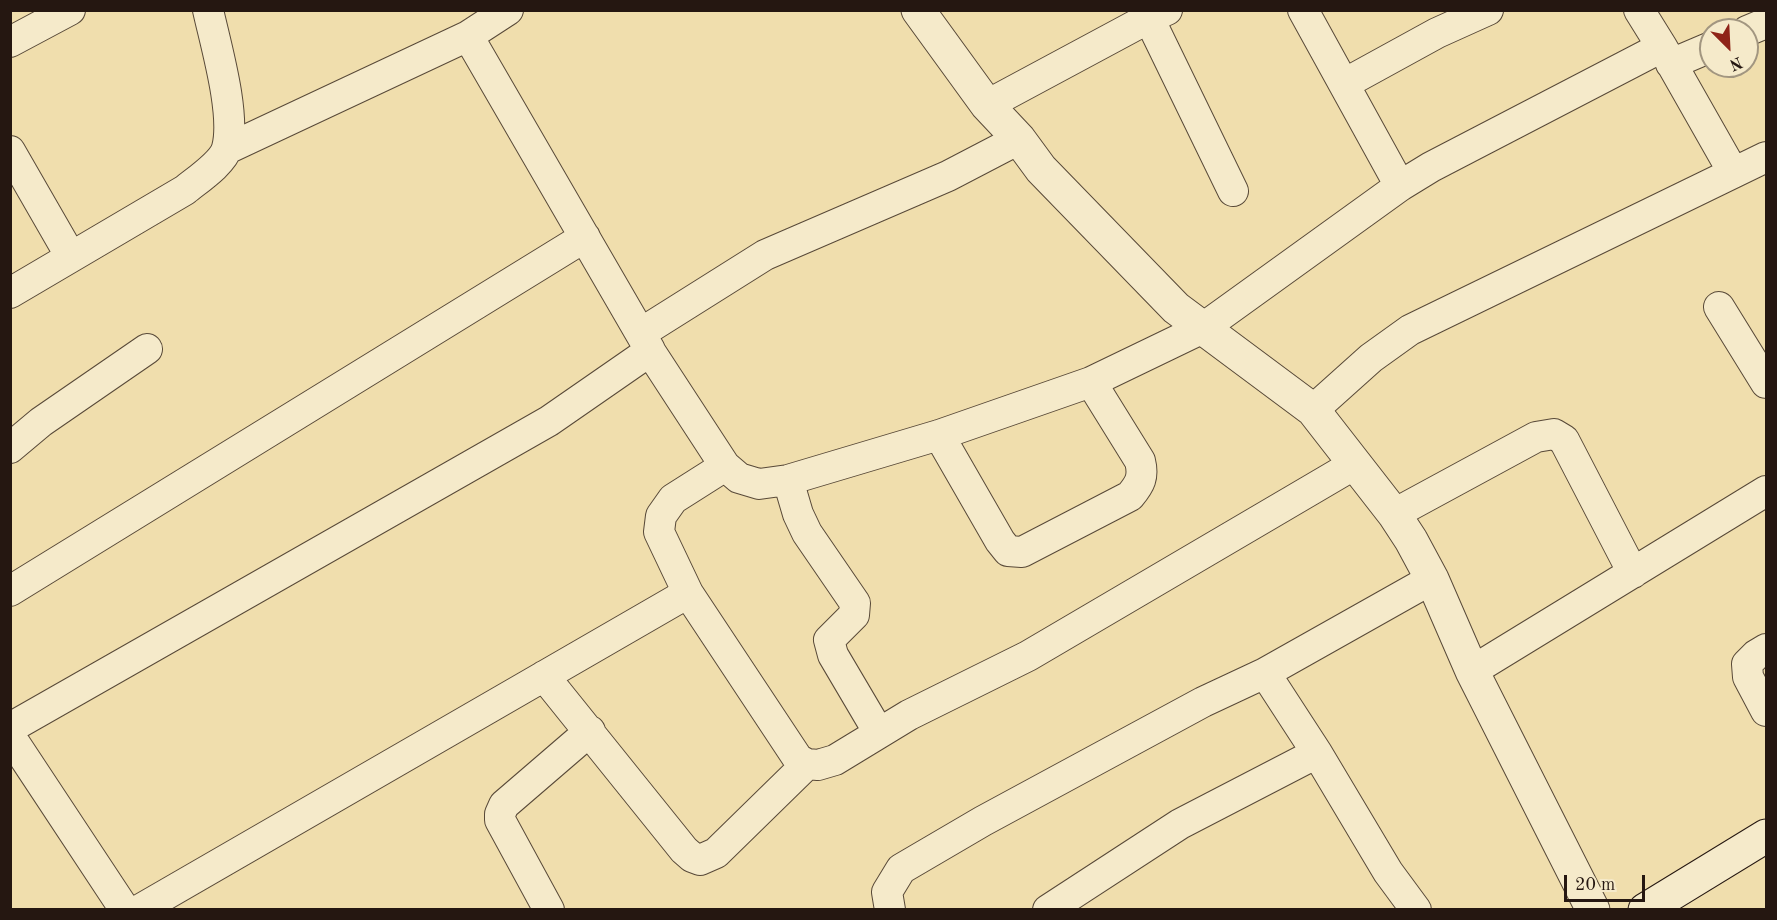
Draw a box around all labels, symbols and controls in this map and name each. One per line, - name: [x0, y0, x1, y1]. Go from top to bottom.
- north arrow: [1699, 18, 1759, 78]
- text: N: [1727, 53, 1744, 72]
- scale bar: [1567, 863, 1648, 901]
- text: 20 m: [1575, 876, 1615, 894]

